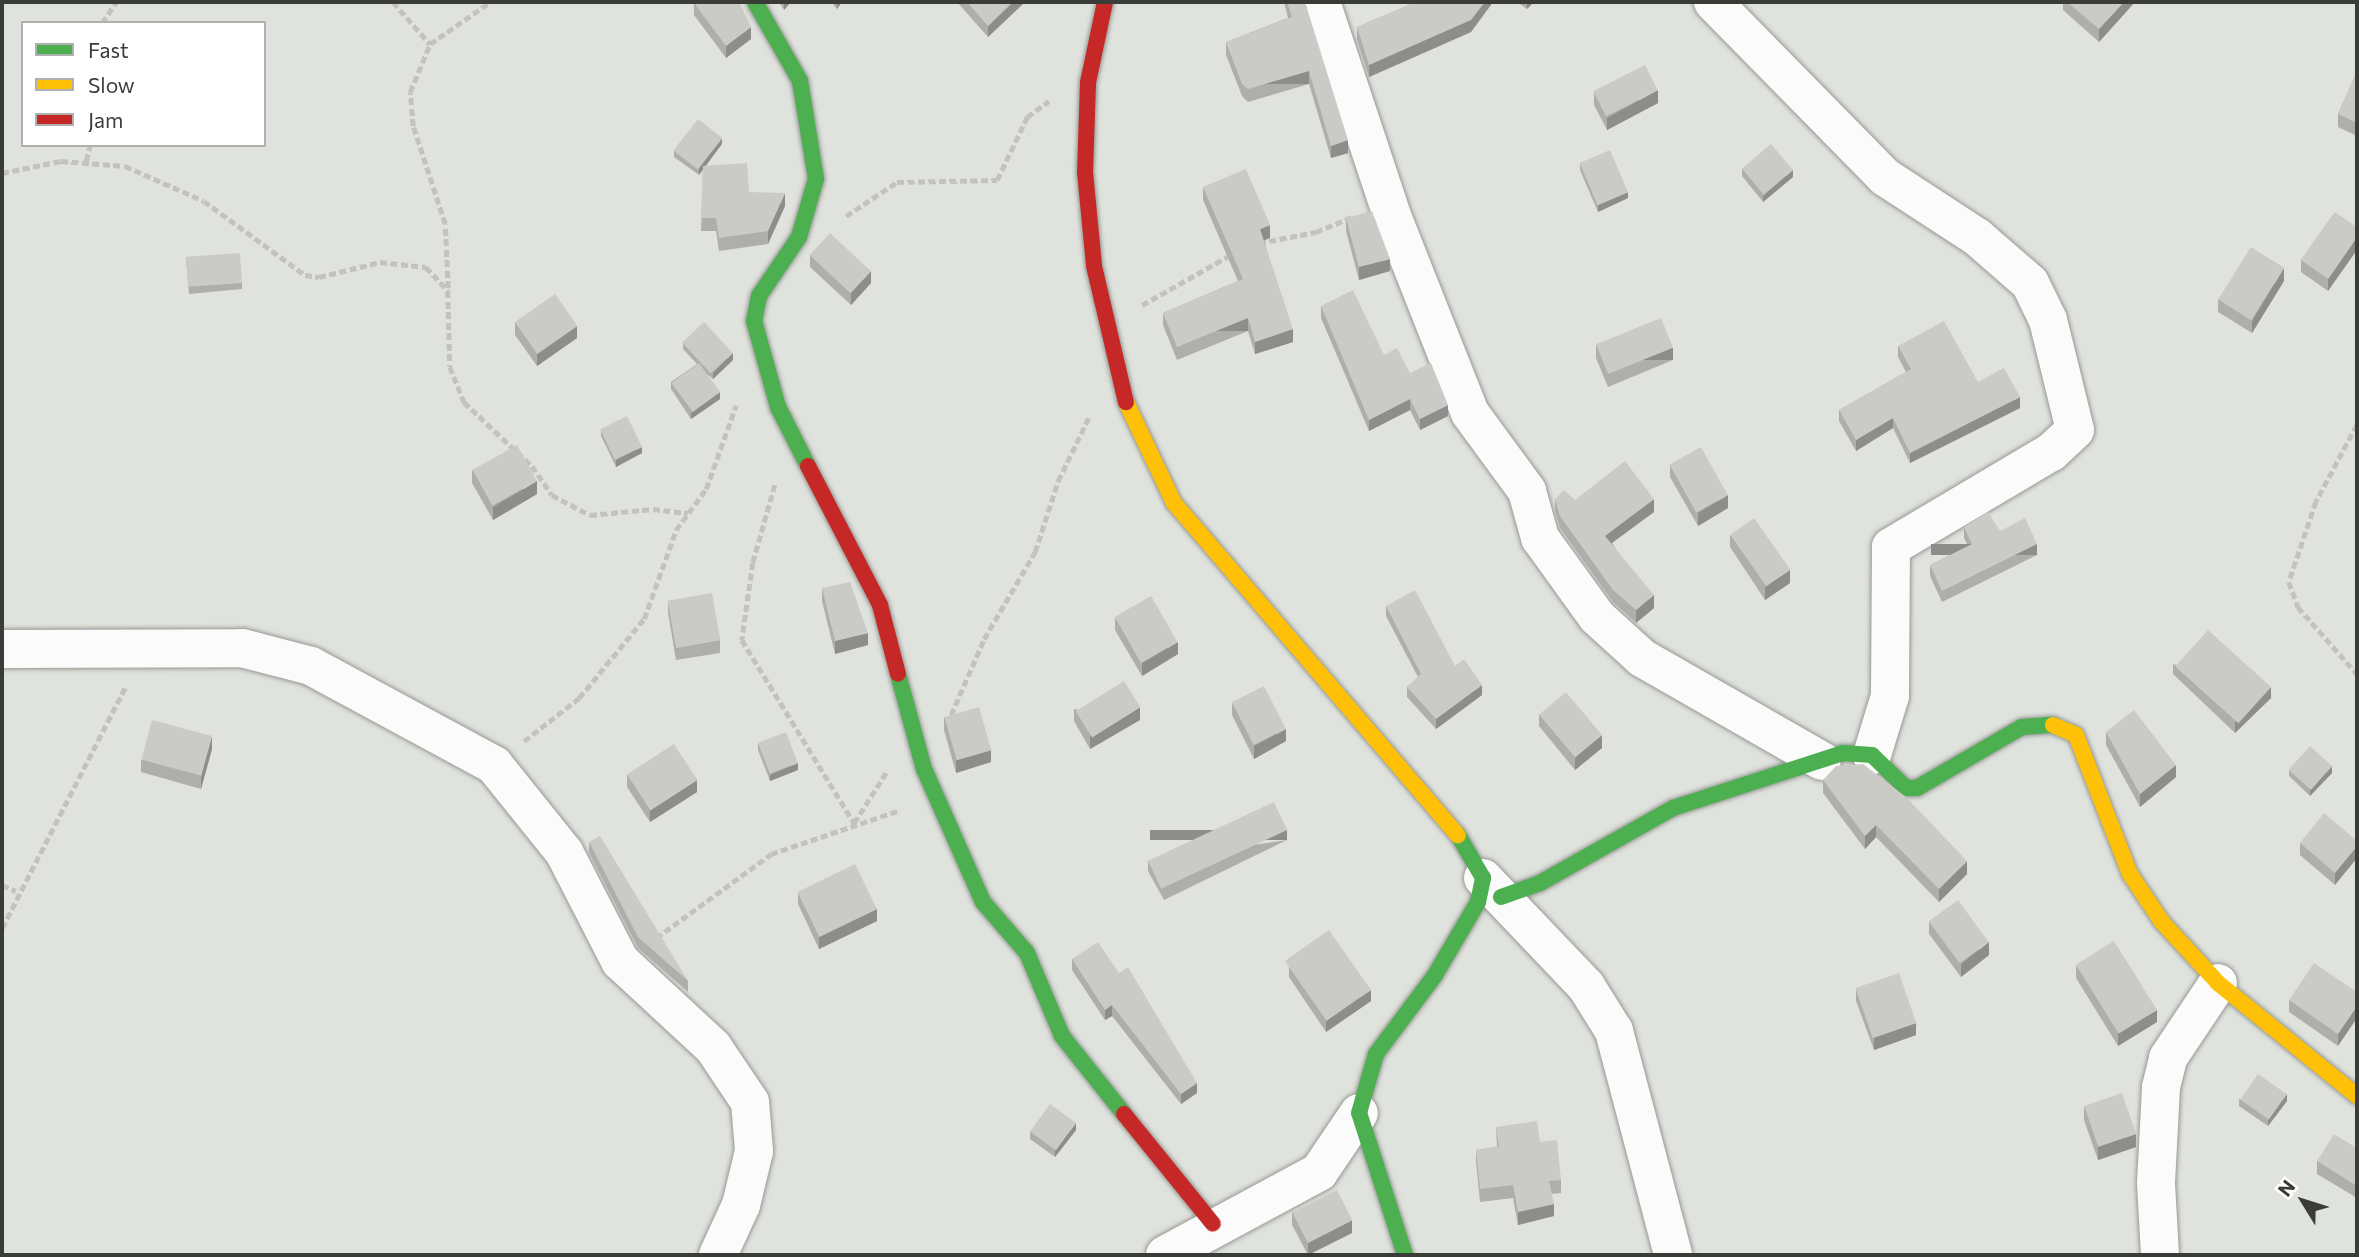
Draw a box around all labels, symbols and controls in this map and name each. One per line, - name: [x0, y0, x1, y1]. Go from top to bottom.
- legend: [21, 21, 266, 147]
- text: Fast: [88, 37, 129, 62]
- text: Slow: [88, 72, 135, 97]
- text: Jam: [88, 107, 123, 132]
- north arrow: [2268, 1166, 2338, 1236]
- text: N: [2273, 1175, 2300, 1200]

